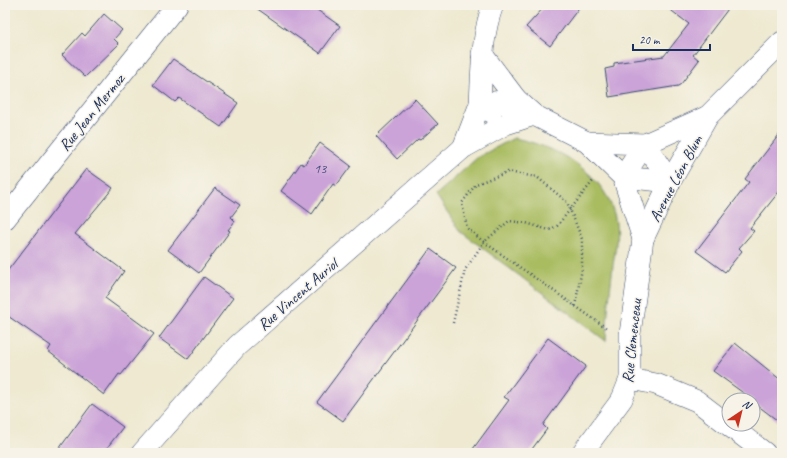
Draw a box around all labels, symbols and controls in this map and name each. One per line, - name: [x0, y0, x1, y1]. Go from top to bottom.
- scale bar: [633, 26, 710, 52]
- text: 20 m: [639, 32, 661, 48]
- street label: Rue Jean Mermoz: [55, 69, 130, 155]
- street label: Avenue Léon Blum: [645, 131, 708, 225]
- house number: 13: [314, 160, 328, 177]
- street label: Rue Vincent Auriol: [254, 252, 344, 335]
- street label: Rue Clemenceau: [618, 297, 646, 384]
- north arrow: [721, 392, 761, 432]
- text: N: [740, 396, 755, 413]

